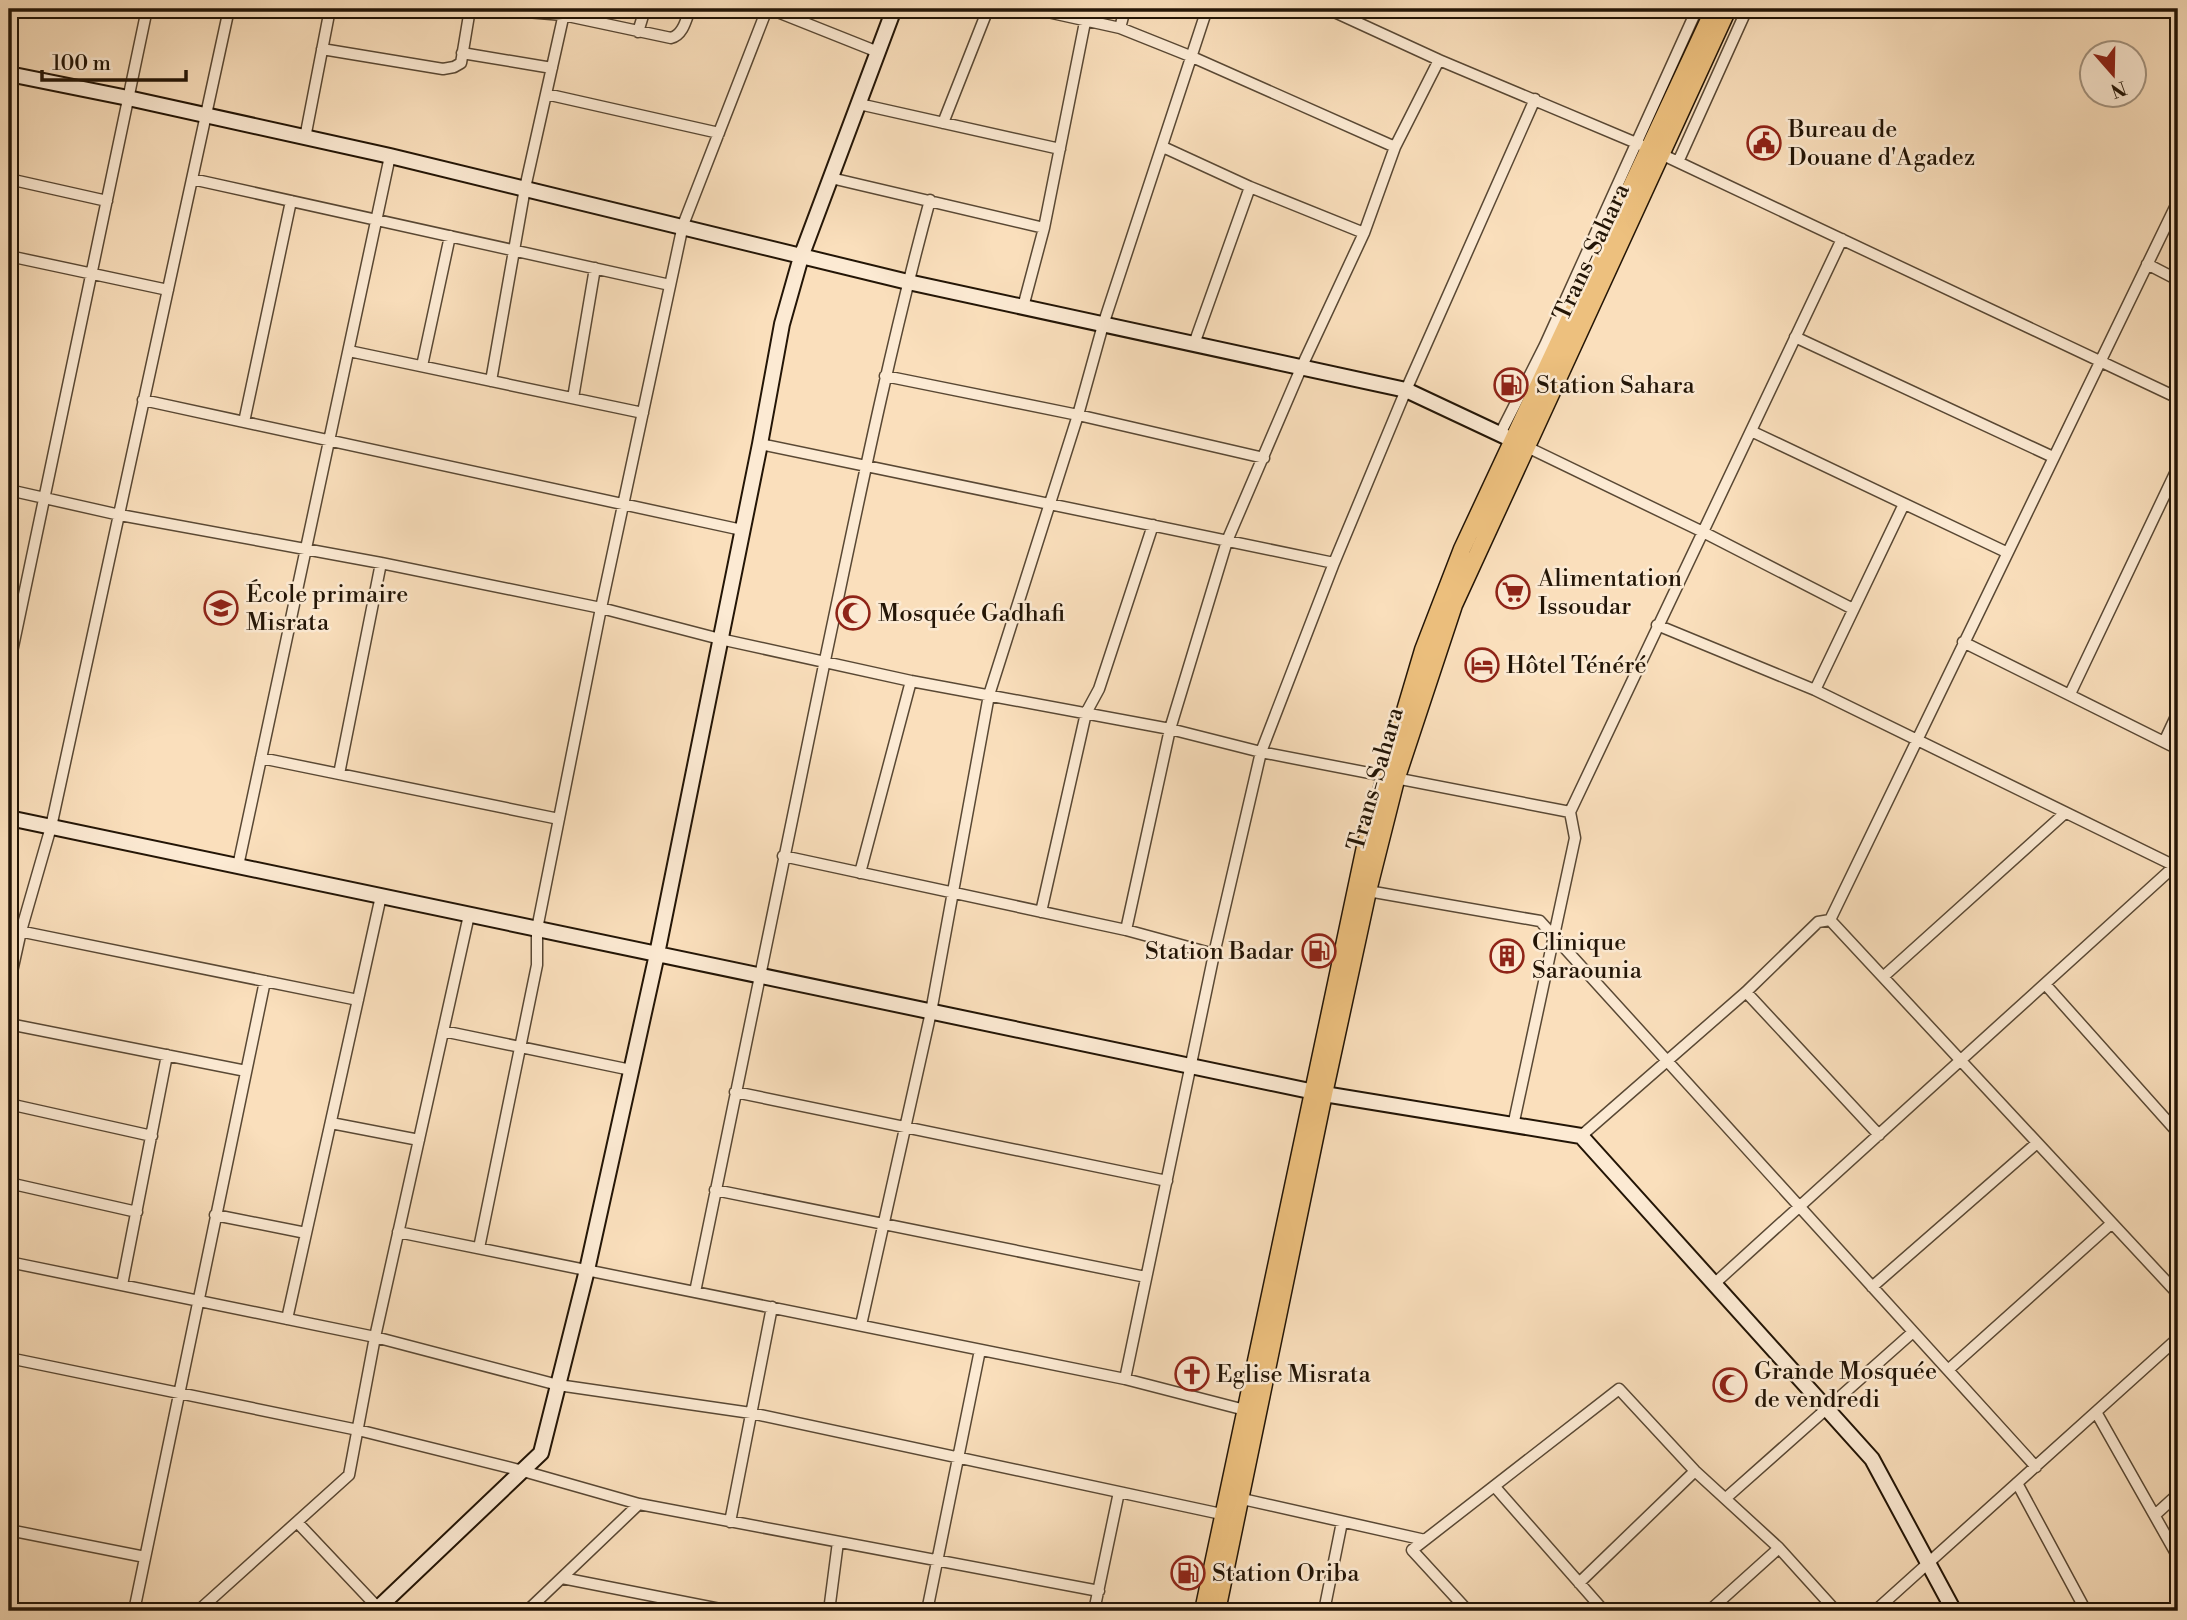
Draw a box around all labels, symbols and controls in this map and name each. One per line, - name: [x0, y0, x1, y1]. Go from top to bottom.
- scale bar: [42, 38, 186, 82]
- north arrow: [2078, 38, 2148, 108]
- text: 100 m: [52, 51, 111, 77]
- text: N: [2107, 75, 2130, 103]
- place label: Bureau de Douane d'Agadez: [1787, 115, 1975, 173]
- public building icon: Bureau de Douane d'Agadez: [1745, 124, 1783, 162]
- street label: Trans-Sahara: [1547, 178, 1637, 326]
- fuel station icon: Station Sahara: [1492, 366, 1530, 404]
- place label: Station Sahara: [1536, 371, 1696, 401]
- place label: Alimentation Issoudar: [1537, 564, 1682, 622]
- supermarket icon: Alimentation Issoudar: [1494, 573, 1532, 611]
- place label: École primaire Misrata: [246, 579, 408, 638]
- school or university icon: École primaire Misrata: [202, 589, 240, 627]
- mosque icon: Mosquée Gadhafi: [834, 594, 872, 632]
- place label: Mosquée Gadhafi: [878, 599, 1066, 629]
- hotel icon: Hôtel Ténéré: [1463, 646, 1501, 684]
- place label: Hôtel Ténéré: [1506, 651, 1647, 681]
- street label: Trans-Sahara: [1341, 703, 1411, 855]
- place label: Clinique Saraounia: [1532, 928, 1643, 986]
- fuel station icon: Station Badar: [1300, 932, 1338, 970]
- place label: Station Badar: [1145, 937, 1294, 967]
- building icon: Clinique Saraounia: [1488, 937, 1526, 975]
- church icon: Eglise Misrata: [1173, 1355, 1211, 1393]
- place label: Grande Mosquée de vendredi: [1754, 1357, 1937, 1415]
- place label: Eglise Misrata: [1216, 1360, 1372, 1390]
- mosque icon: Grande Mosquée de vendredi: [1711, 1366, 1749, 1404]
- fuel station icon: Station Oriba: [1169, 1554, 1207, 1592]
- place label: Station Oriba: [1212, 1559, 1360, 1589]

